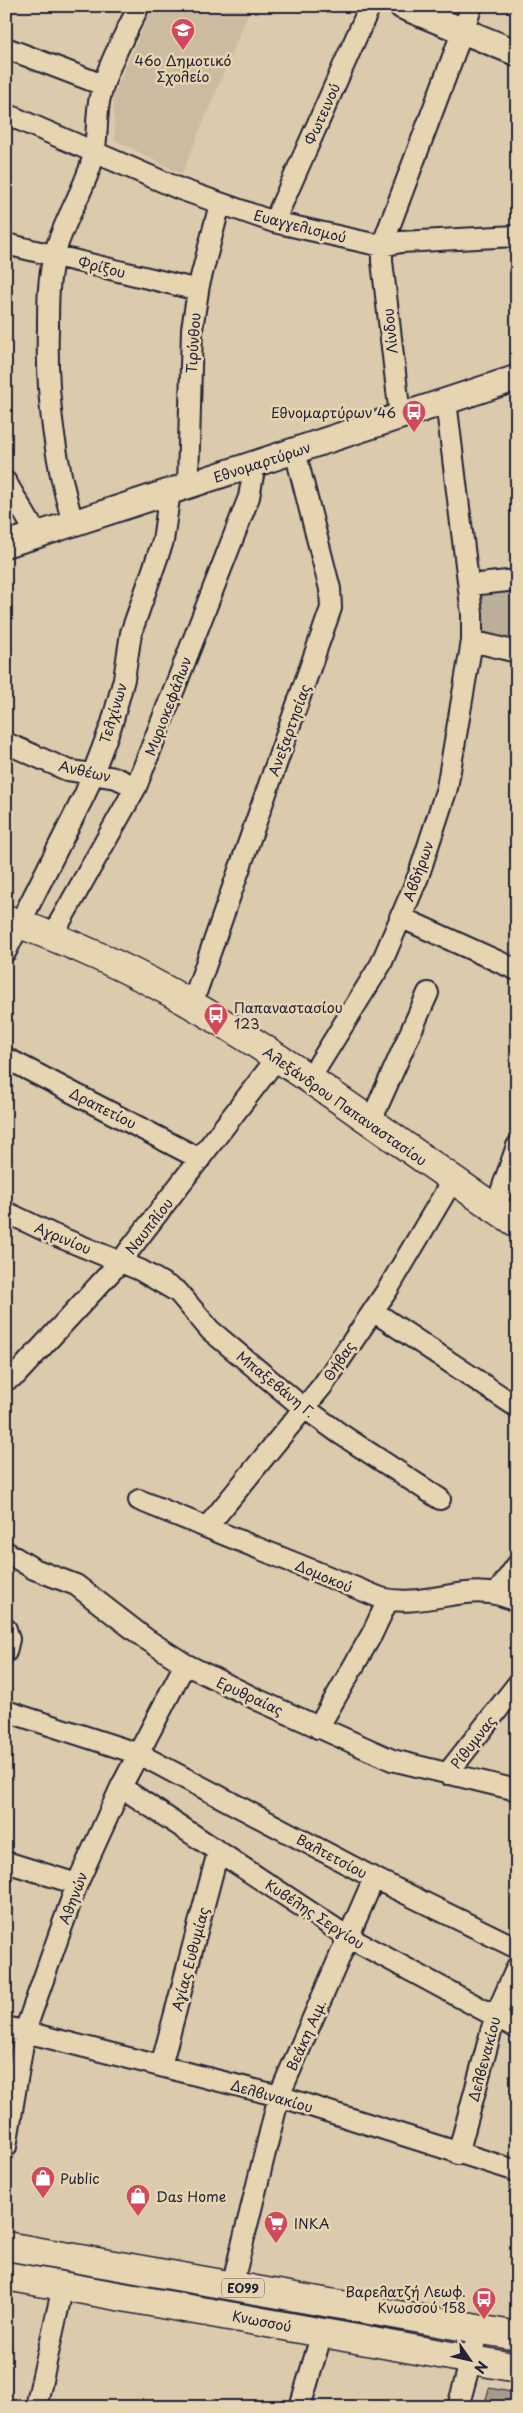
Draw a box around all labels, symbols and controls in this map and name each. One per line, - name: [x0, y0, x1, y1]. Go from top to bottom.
- school or university icon: 46ο Δημοτικό Σχολείο: [170, 17, 196, 51]
- place label: 46ο Δημοτικό Σχολείο: [135, 50, 232, 87]
- street label: Φωτεινού: [299, 80, 345, 148]
- street label: Ευαγγελισμού: [251, 204, 349, 248]
- street label: Φρίξου: [76, 251, 128, 283]
- street label: Λίνδου: [377, 307, 403, 355]
- street label: Τιρύνθου: [180, 312, 206, 374]
- bus stop icon: Εθνομαρτύρων 46: [401, 399, 427, 433]
- place label: Εθνομαρτύρων 46: [271, 402, 396, 423]
- street label: Εθνομαρτύρων: [211, 436, 313, 488]
- street label: Μυριοκεφάλων: [139, 653, 197, 759]
- street label: Τελχίνων: [94, 680, 132, 746]
- street label: Ανεξαρτησίας: [263, 681, 315, 779]
- street label: Ανθέων: [57, 755, 113, 787]
- street label: Αβδήρων: [397, 838, 439, 904]
- place label: Παπαναστασίου 123: [234, 997, 343, 1034]
- bus stop icon: Παπαναστασίου 123: [203, 1002, 229, 1036]
- street label: Αλεξάνδρου Παπαναστασίου: [259, 1041, 431, 1171]
- street label: Δραπετίου: [66, 1082, 140, 1134]
- street label: Ναυπλίου: [120, 1193, 178, 1259]
- street label: Αγρινίου: [31, 1217, 95, 1259]
- street label: Θήβας: [318, 1337, 360, 1385]
- street label: Μπαξεβάνη Γ.: [232, 1346, 320, 1422]
- street label: Δομοκού: [292, 1555, 356, 1597]
- street label: Ερυθραίας: [213, 1671, 287, 1721]
- street label: Ρίθυμνας: [445, 1711, 501, 1773]
- street label: Βαλτετσίου: [293, 1829, 371, 1883]
- street label: Αθηνών: [53, 1869, 93, 1927]
- street label: Κυβέλης Σεργίου: [261, 1874, 369, 1954]
- street label: Αγίας Ευθυμίας: [166, 1905, 214, 2013]
- street label: Βεάκη Αιμ.: [281, 1996, 331, 2074]
- street label: Δελβενακίου: [463, 2014, 505, 2104]
- street label: Δελβινακίου: [228, 2074, 316, 2118]
- shop icon: Public: [30, 2165, 56, 2199]
- place label: Public: [60, 2168, 100, 2189]
- shop icon: Das Home: [125, 2183, 151, 2217]
- place label: Das Home: [156, 2186, 226, 2207]
- supermarket icon: ΙΝΚΑ: [263, 2210, 289, 2244]
- place label: ΙΝΚΑ: [294, 2213, 330, 2234]
- road number: ΕΟ99: [222, 2278, 264, 2298]
- place label: Βαρελατζή Λεωφ. Κνωσσού 158: [345, 2281, 466, 2318]
- bus stop icon: Βαρελατζή Λεωφ. Κνωσσού 158: [471, 2286, 497, 2320]
- street label: Κνωσσού: [230, 2305, 294, 2337]
- north arrow: [446, 2336, 496, 2386]
- text: N: [469, 2357, 493, 2378]

